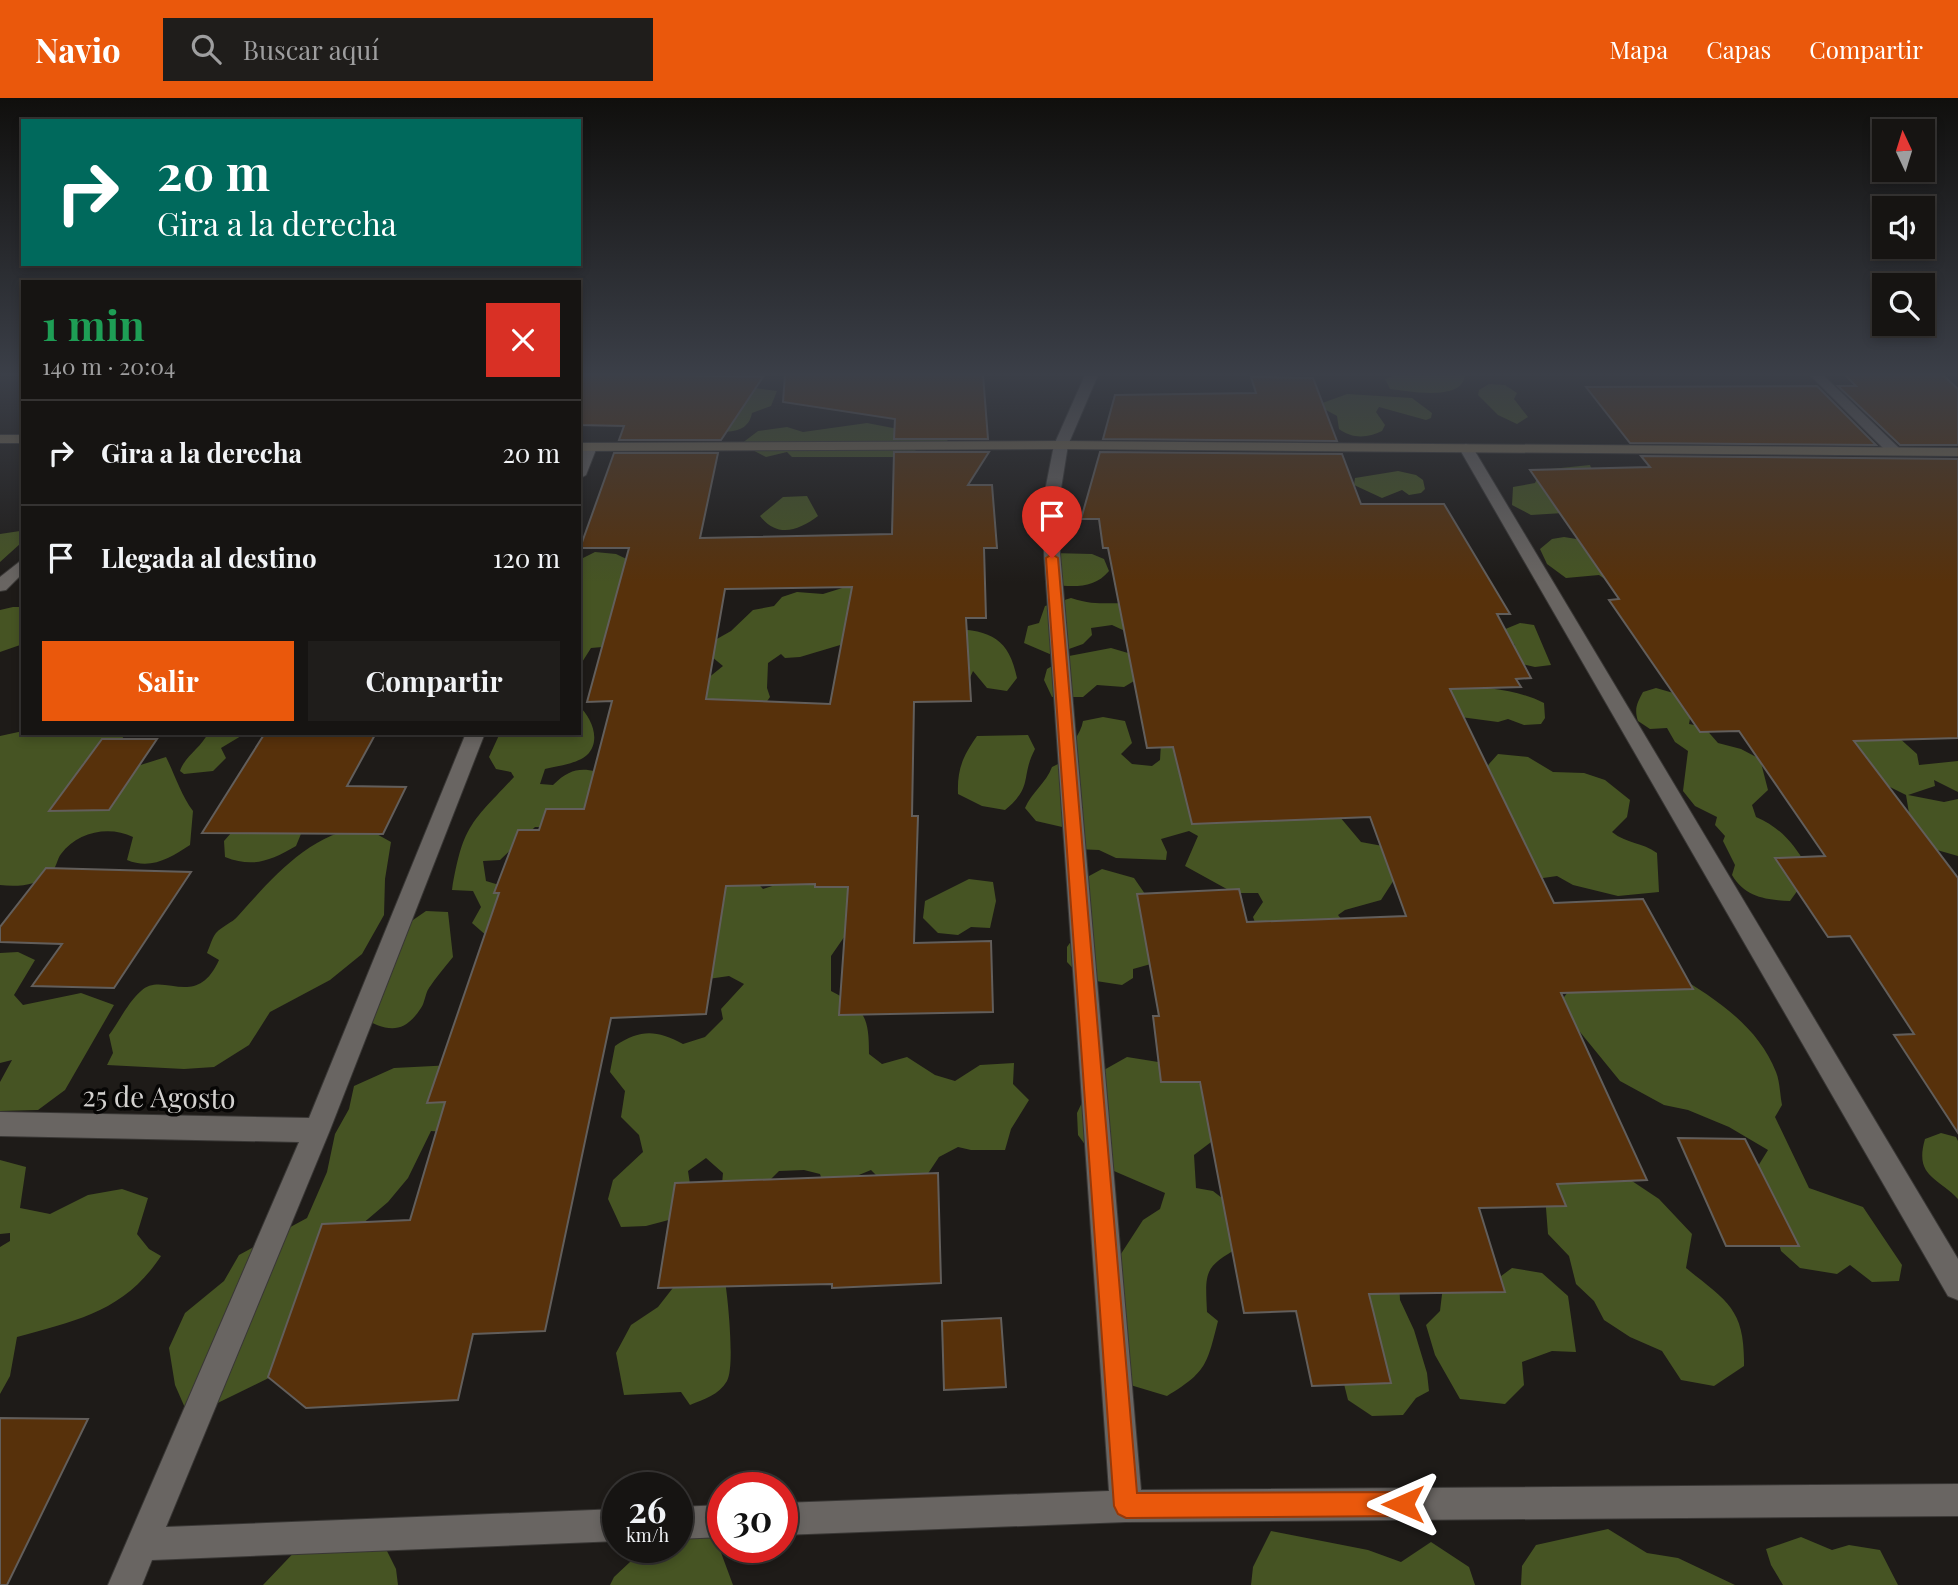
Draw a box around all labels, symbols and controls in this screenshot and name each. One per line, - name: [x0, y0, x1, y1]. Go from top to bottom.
- search box: [163, 18, 653, 81]
- text: Navio: [35, 27, 121, 71]
- icon: search: [187, 30, 225, 68]
- text: Buscar aquí: [243, 32, 379, 67]
- text: Mapa: [1610, 33, 1668, 65]
- text: Capas: [1706, 33, 1771, 65]
- text: Compartir: [1809, 33, 1923, 65]
- north arrow: [1872, 119, 1936, 182]
- map controls: [1872, 119, 1935, 336]
- text: 20 m: [157, 138, 270, 203]
- icon: right: [42, 147, 133, 238]
- button: sound: [1872, 196, 1935, 259]
- text: Gira a la derecha: [157, 201, 397, 244]
- button: search: [1872, 273, 1935, 336]
- text: 1 min: [42, 296, 145, 352]
- button: close: [486, 303, 560, 377]
- text: 140 m · 20:04: [42, 350, 175, 381]
- icon: right: [42, 434, 80, 472]
- text: Gira a la derecha: [101, 435, 302, 470]
- text: 20 m: [502, 435, 560, 470]
- pin: [1022, 486, 1082, 558]
- icon: arrive: [1033, 497, 1071, 535]
- icon: arrive: [42, 539, 80, 577]
- text: Llegada al destino: [101, 540, 317, 575]
- text: 120 m: [493, 540, 560, 575]
- button: Salir: [42, 641, 294, 721]
- button: Compartir: [308, 641, 560, 721]
- street label: 25 de Agosto: [82, 1076, 236, 1116]
- position arrow: [1366, 1467, 1440, 1541]
- speed limit sign: 30: [707, 1472, 798, 1563]
- text: 26: [629, 1485, 666, 1532]
- text: km/h: [626, 1523, 669, 1547]

